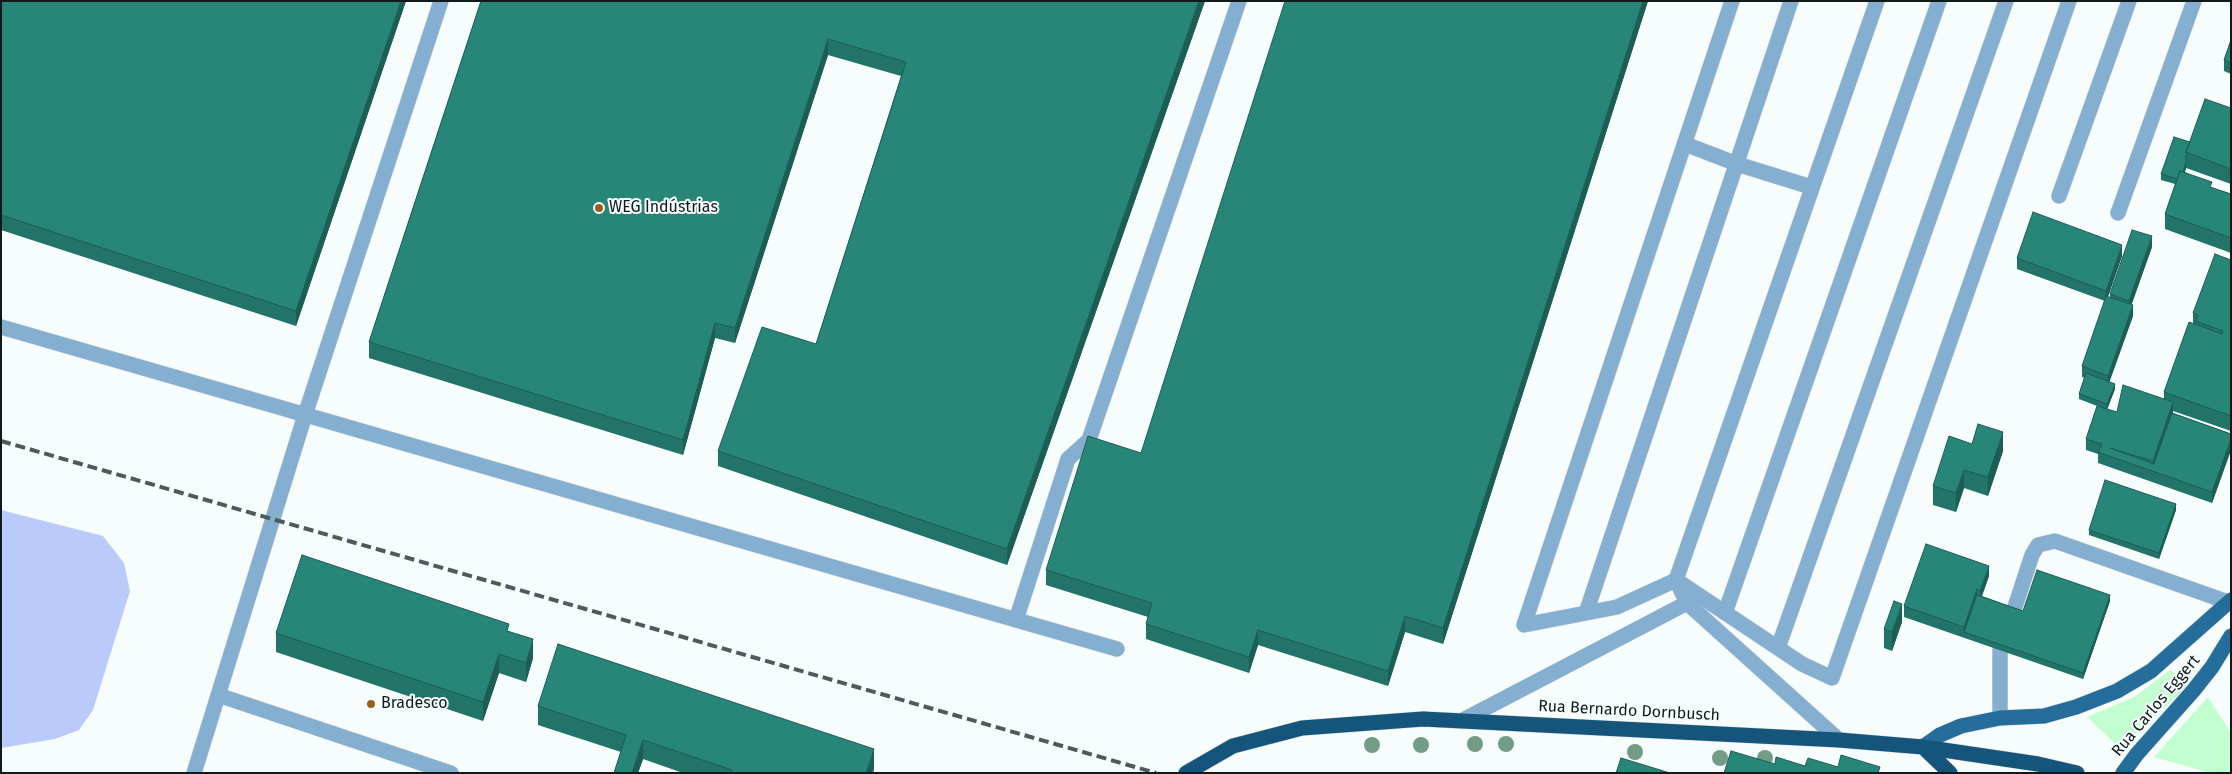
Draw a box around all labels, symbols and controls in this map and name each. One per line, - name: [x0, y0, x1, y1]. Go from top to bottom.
- place label: WEG Indústrias: [609, 198, 718, 218]
- marker: WEG Indústrias: [593, 202, 605, 214]
- street label: Rua Carlos Eggert: [2108, 651, 2204, 761]
- place label: Bradesco: [381, 694, 447, 714]
- street label: Rua Bernardo Dornbusch: [1538, 697, 1720, 725]
- marker: Bradesco: [365, 698, 377, 710]

